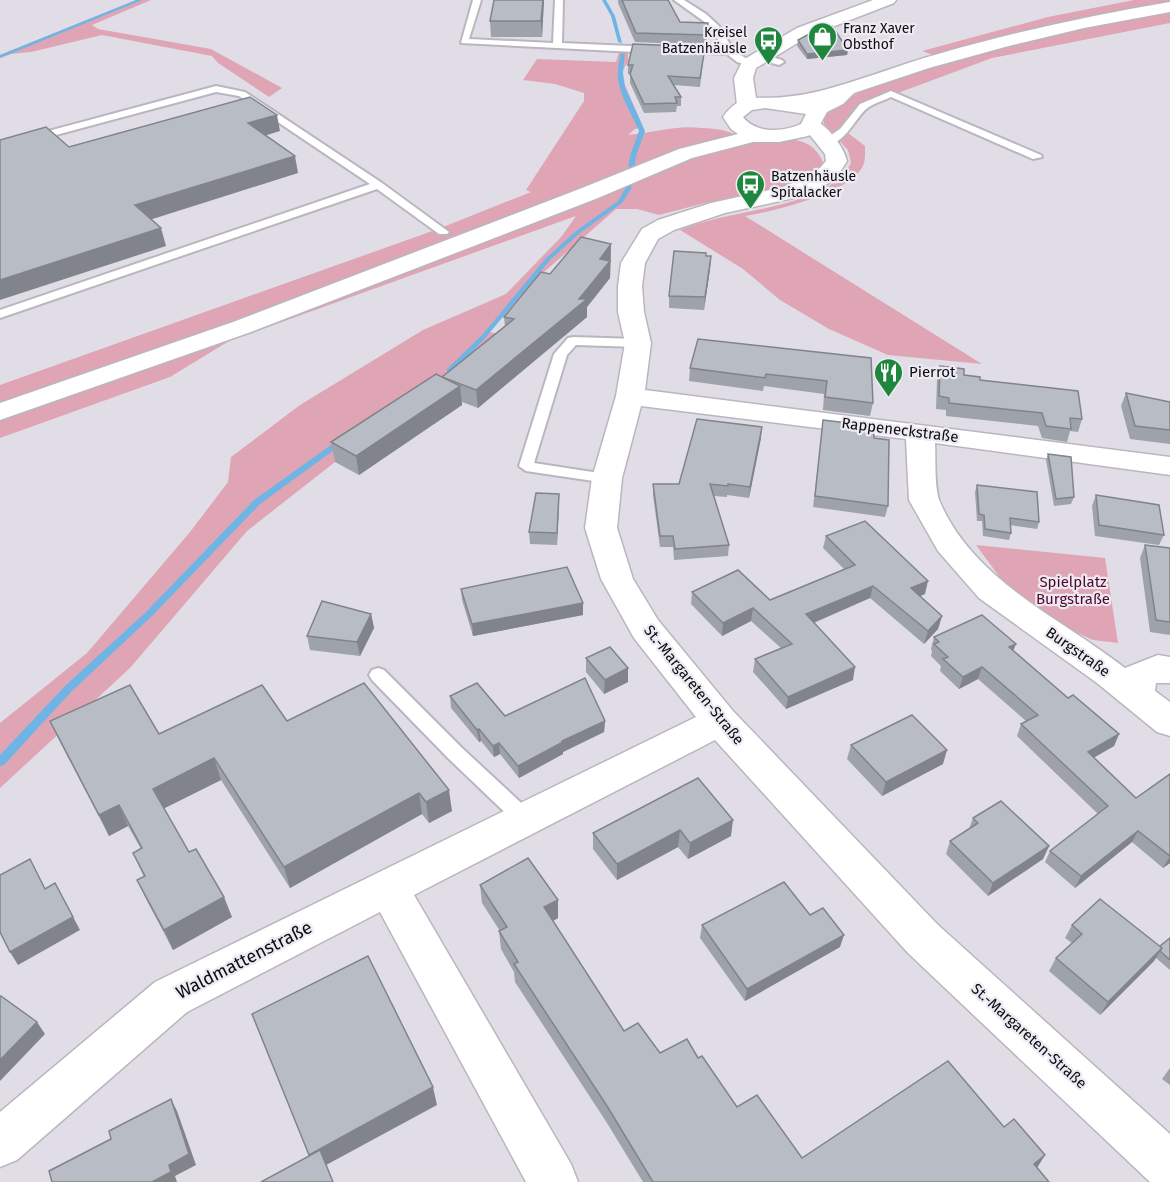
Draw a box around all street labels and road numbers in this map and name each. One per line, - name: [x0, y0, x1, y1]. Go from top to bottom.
- street label: Rappeneckstraße: [840, 414, 960, 446]
- street label: St.-Margareten-Straße: [640, 622, 748, 748]
- street label: Burgstraße: [1043, 623, 1113, 681]
- street label: Waldmattenstraße: [172, 916, 316, 1004]
- street label: St.-Margareten-Straße: [968, 980, 1090, 1092]

